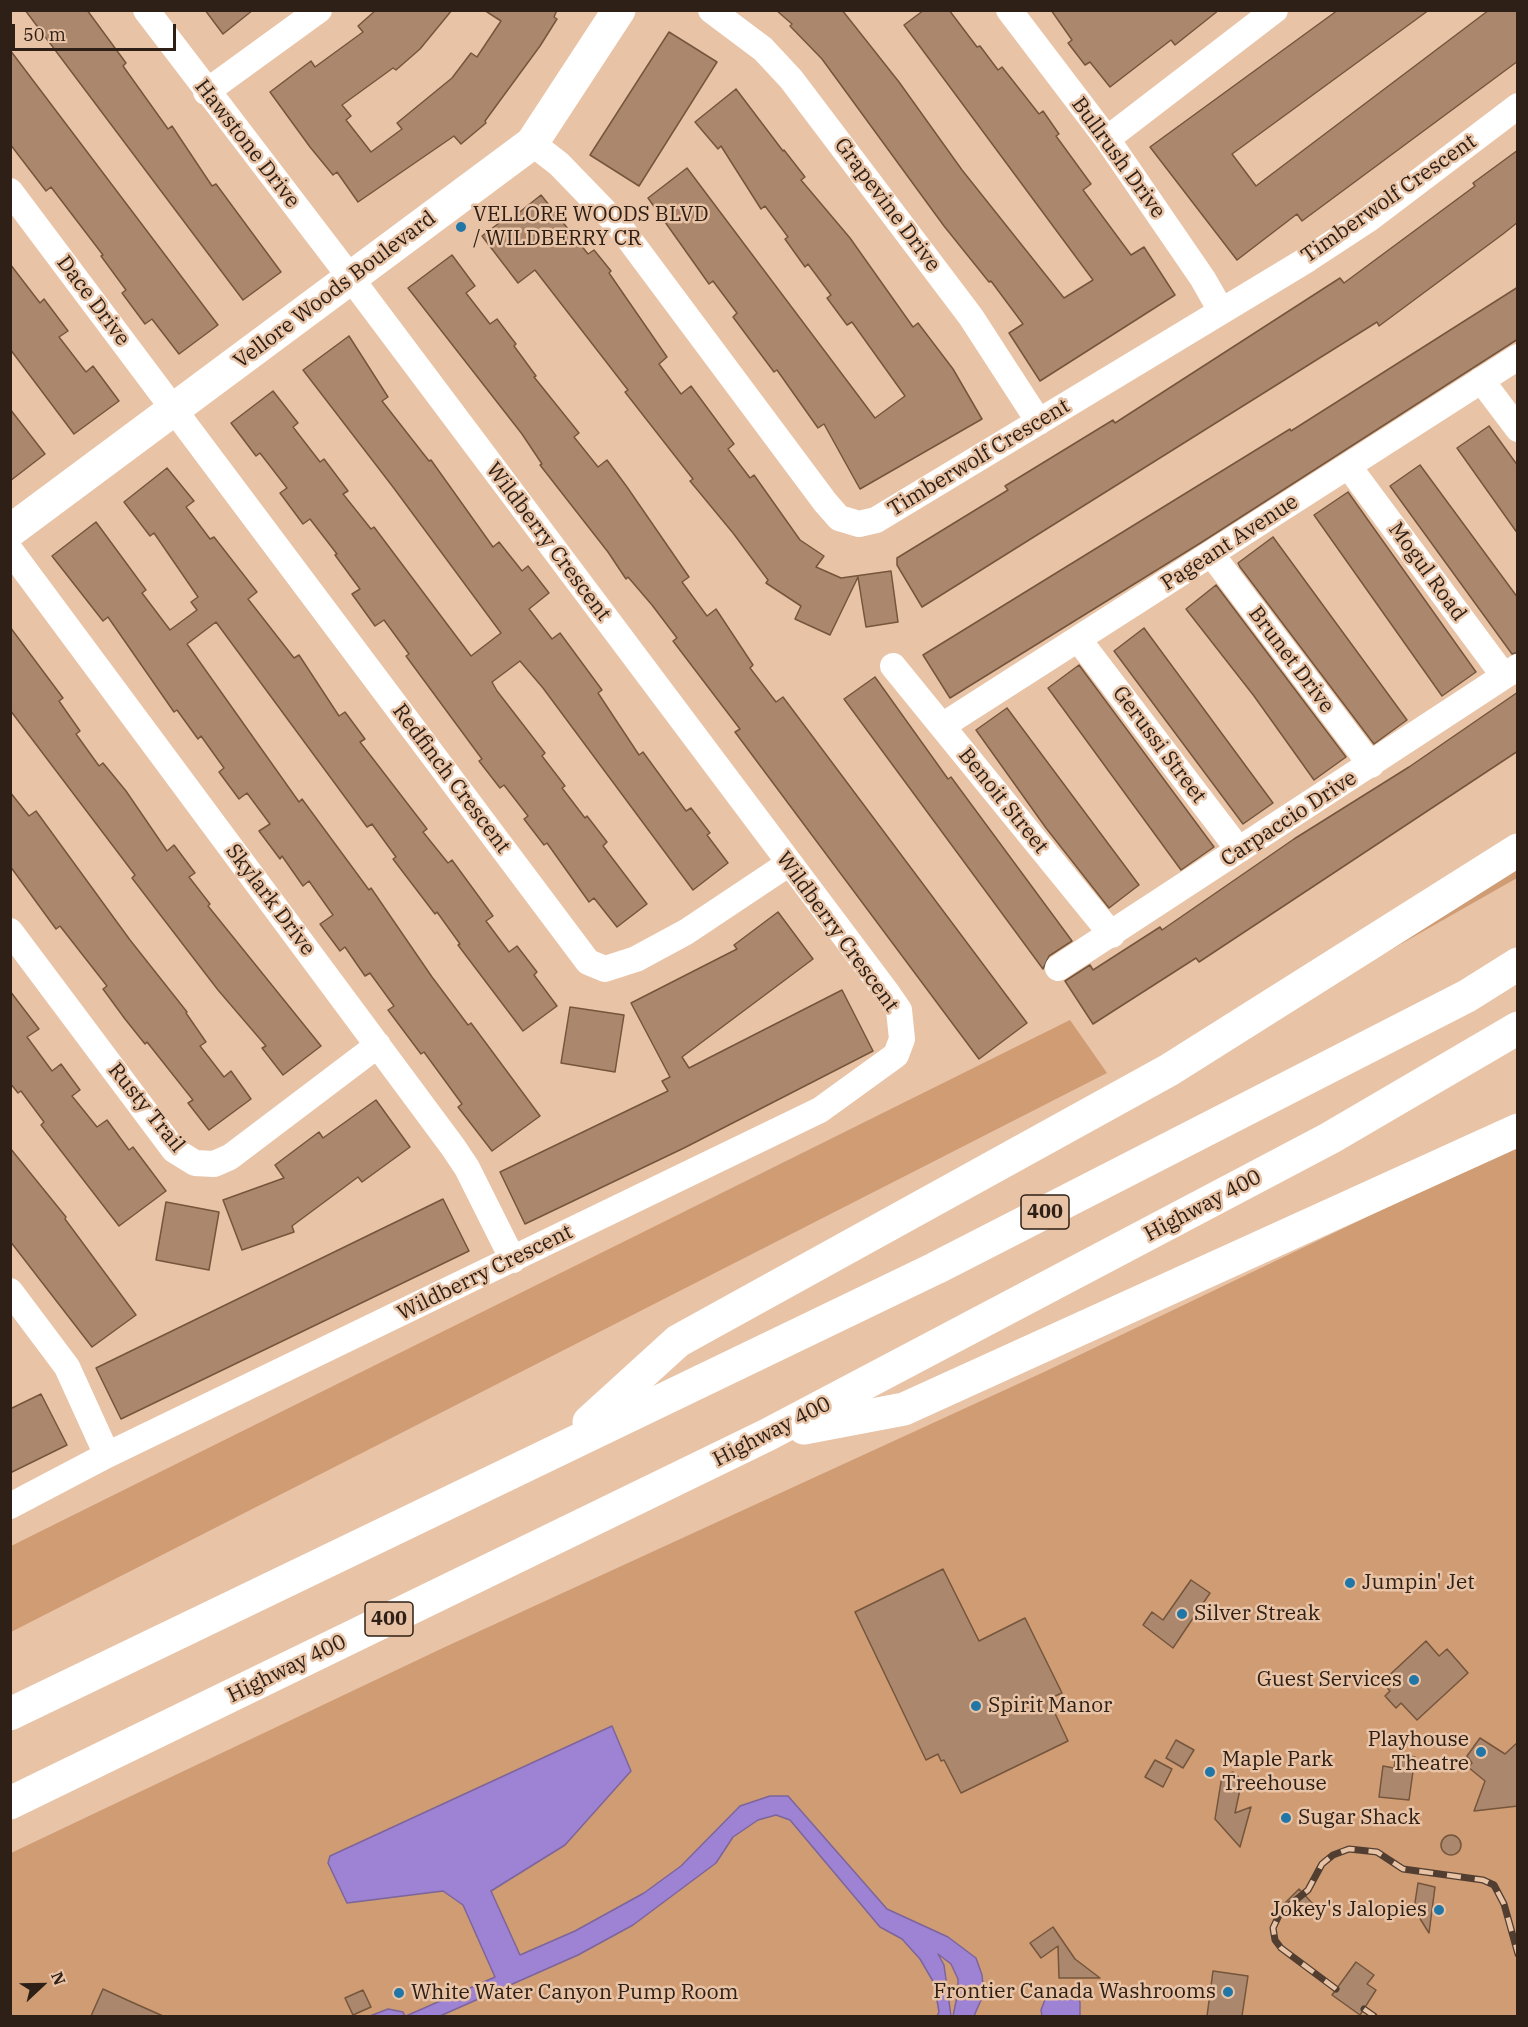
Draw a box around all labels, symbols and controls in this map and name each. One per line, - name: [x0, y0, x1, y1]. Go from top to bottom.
- scale bar: [15, 12, 178, 50]
- text: 50 m: [23, 23, 66, 46]
- street label: Hawstone Drive: [189, 75, 305, 213]
- street label: Bullrush Drive: [1066, 93, 1170, 223]
- street label: Timberwolf Crescent: [1297, 129, 1481, 269]
- street label: Grapevine Drive: [829, 133, 945, 277]
- place label: VELLORE WOODS BLVD / WILDBERRY CR: [473, 202, 709, 252]
- street label: Vellore Woods Boulevard: [229, 206, 441, 374]
- marker: VELLORE WOODS BLVD / WILDBERRY CR: [454, 220, 468, 234]
- street label: Dace Drive: [51, 251, 135, 351]
- street label: Timberwolf Crescent: [884, 394, 1074, 522]
- street label: Wildberry Crescent: [480, 458, 616, 626]
- street label: Pageant Avenue: [1157, 489, 1303, 597]
- street label: Mogul Road: [1383, 518, 1471, 626]
- street label: Brunet Drive: [1243, 602, 1339, 718]
- street label: Gerussi Street: [1107, 682, 1211, 808]
- street label: Redfinch Crescent: [387, 699, 515, 859]
- street label: Benoit Street: [953, 743, 1053, 859]
- street label: Carpaccio Drive: [1216, 766, 1362, 872]
- street label: Skylark Drive: [220, 839, 320, 961]
- street label: Wildberry Crescent: [770, 847, 904, 1017]
- street label: Rusty Trail: [102, 1058, 190, 1158]
- street label: Highway 400: [1140, 1165, 1266, 1247]
- road number: 400: [1021, 1195, 1069, 1229]
- street label: Wildberry Crescent: [393, 1220, 577, 1326]
- street label: Highway 400: [709, 1392, 835, 1472]
- place label: Jumpin' Jet: [1362, 1570, 1475, 1596]
- marker: Jumpin' Jet: [1343, 1576, 1357, 1590]
- place label: Silver Streak: [1194, 1601, 1320, 1627]
- road number: 400: [365, 1602, 413, 1636]
- marker: Silver Streak: [1175, 1607, 1189, 1621]
- street label: Highway 400: [224, 1629, 350, 1709]
- place label: Guest Services: [1257, 1667, 1402, 1693]
- marker: Guest Services: [1407, 1673, 1421, 1687]
- place label: Spirit Manor: [988, 1693, 1112, 1719]
- marker: Spirit Manor: [969, 1699, 983, 1713]
- place label: Playhouse Theatre: [1368, 1727, 1469, 1777]
- marker: Playhouse Theatre: [1474, 1745, 1488, 1759]
- place label: Maple Park Treehouse: [1222, 1747, 1333, 1797]
- marker: Maple Park Treehouse: [1203, 1765, 1217, 1779]
- place label: Sugar Shack: [1298, 1805, 1420, 1831]
- marker: Sugar Shack: [1279, 1811, 1293, 1825]
- place label: Jokey's Jalopies: [1271, 1897, 1427, 1923]
- marker: Jokey's Jalopies: [1432, 1903, 1446, 1917]
- north arrow: [12, 1955, 72, 2015]
- text: N: [47, 1969, 70, 1988]
- place label: Frontier Canada Washrooms: [933, 1979, 1216, 2005]
- place label: White Water Canyon Pump Room: [411, 1980, 739, 2006]
- marker: Frontier Canada Washrooms: [1221, 1985, 1235, 1999]
- marker: White Water Canyon Pump Room: [392, 1986, 406, 2000]

